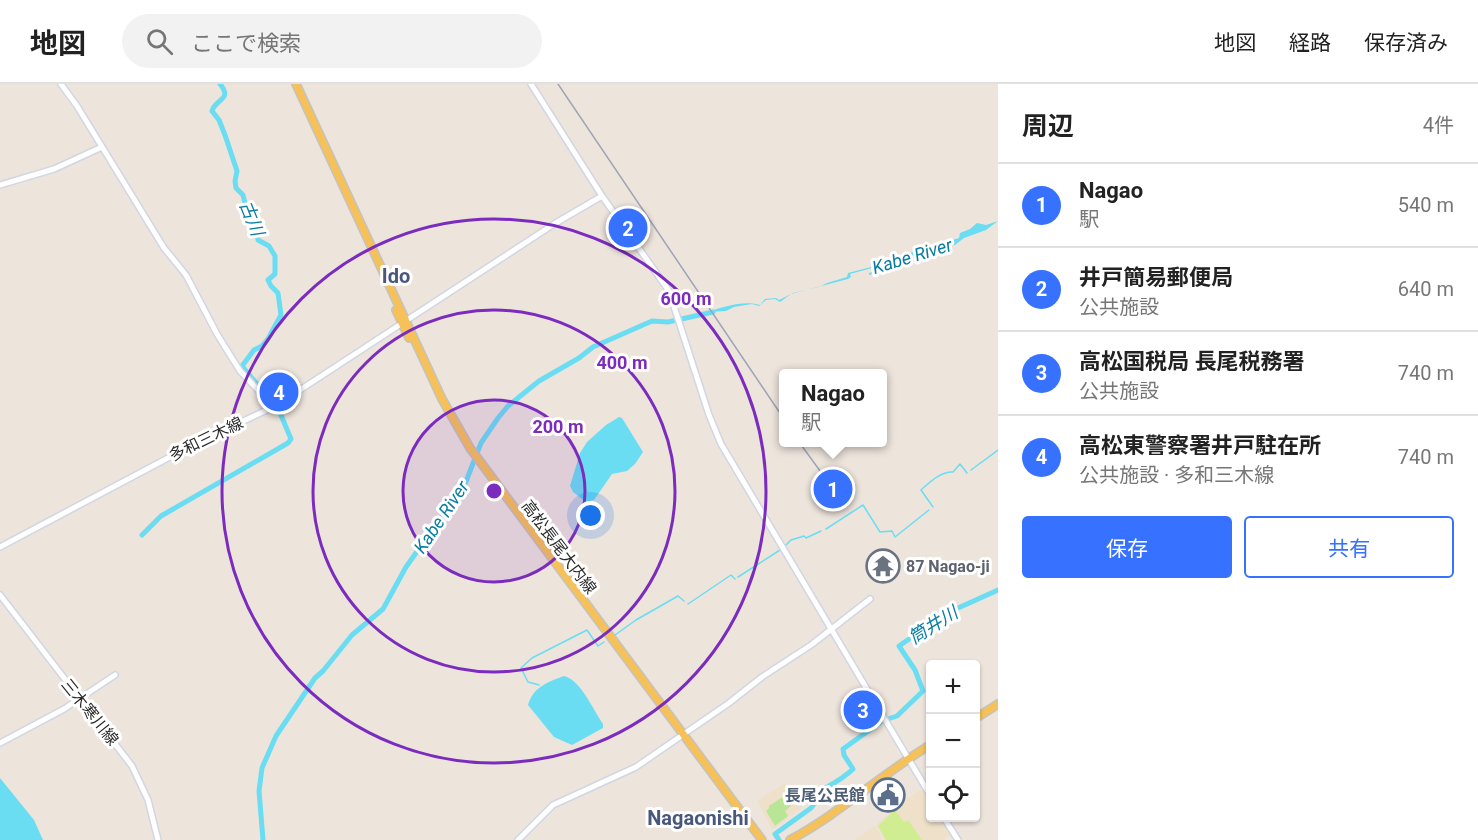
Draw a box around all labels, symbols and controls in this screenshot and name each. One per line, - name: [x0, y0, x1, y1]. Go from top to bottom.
- search box: [122, 14, 542, 68]
- icon: search: [143, 25, 176, 58]
- text: 地図: [30, 27, 86, 60]
- text: ここで検索: [191, 31, 301, 56]
- text: 地図: [1214, 31, 1256, 55]
- text: 経路: [1289, 31, 1331, 55]
- text: 保存済み: [1364, 31, 1448, 55]
- text: 周辺: [1022, 111, 1074, 141]
- text: 4件: [1423, 113, 1454, 137]
- text: Nagao: [1079, 178, 1143, 203]
- text: 1: [1036, 193, 1047, 217]
- text: 540 m: [1398, 193, 1454, 217]
- water label: 古川: [236, 197, 269, 240]
- pin: 2: [608, 206, 648, 250]
- text: 駅: [1079, 207, 1099, 231]
- water label: Kabe River: [870, 234, 956, 278]
- district label: Ido: [382, 264, 410, 288]
- text: 井戸簡易郵便局: [1079, 265, 1233, 290]
- text: 2: [1036, 277, 1047, 301]
- text: 640 m: [1398, 277, 1454, 301]
- text: 600 m: [660, 288, 712, 309]
- text: 公共施設: [1079, 295, 1159, 319]
- text: 高松国税局 長尾税務署: [1079, 349, 1304, 374]
- text: 400 m: [596, 352, 648, 373]
- text: 3: [1036, 361, 1047, 385]
- text: 740 m: [1398, 361, 1454, 385]
- popup: [779, 369, 887, 447]
- pin: 4: [260, 370, 298, 414]
- text: 公共施設: [1079, 379, 1159, 403]
- text: Nagao: [801, 381, 865, 406]
- text: 駅: [801, 410, 821, 434]
- street label: 多和三木線: [166, 413, 246, 465]
- text: 200 m: [532, 416, 584, 437]
- text: 高松東警察署井戸駐在所: [1079, 433, 1321, 458]
- text: 4: [1036, 445, 1047, 469]
- text: 740 m: [1398, 445, 1454, 469]
- text: 公共施設 · 多和三木線: [1079, 463, 1274, 487]
- pin: 1: [814, 466, 852, 512]
- water label: Kabe River: [409, 476, 473, 557]
- centre of rings: [484, 481, 504, 501]
- street label: 高松長尾大内線: [518, 497, 600, 597]
- your location: [576, 501, 605, 530]
- button: 保存: [1022, 516, 1232, 578]
- button: 共有: [1244, 516, 1454, 578]
- temple icon: 87 Nagao-ji: [865, 548, 901, 584]
- place label: 87 Nagao-ji: [906, 557, 990, 576]
- water label: 筒井川: [905, 601, 963, 648]
- map controls: [926, 660, 980, 822]
- button: +: [926, 660, 980, 714]
- street label: 三木寒川線: [57, 675, 123, 749]
- pin: 3: [844, 688, 882, 732]
- button: −: [926, 714, 980, 768]
- button: locate: [926, 768, 980, 822]
- public building icon: 長尾公民館: [870, 777, 906, 813]
- place label: 長尾公民館: [785, 786, 865, 805]
- district label: Nagaonishi: [647, 806, 749, 830]

